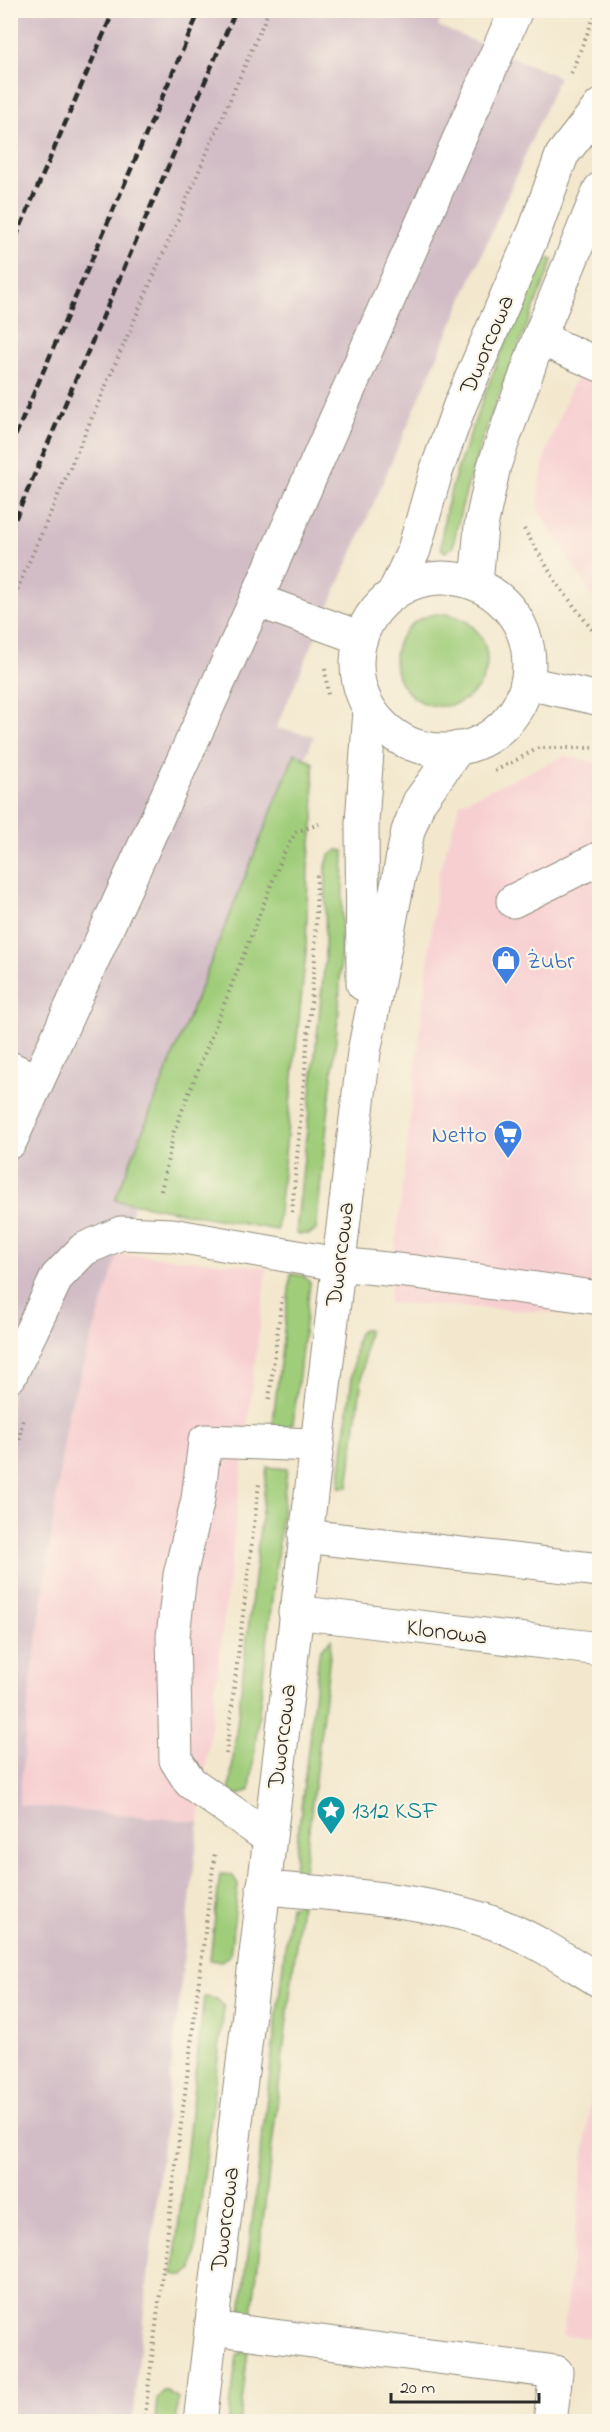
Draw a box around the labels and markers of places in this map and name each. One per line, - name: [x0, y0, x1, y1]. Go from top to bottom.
- shop icon: Żubr: [490, 944, 522, 986]
- place label: Żubr: [527, 945, 575, 980]
- supermarket icon: Netto: [492, 1118, 524, 1160]
- place label: Netto: [431, 1119, 487, 1154]
- place icon: 1312 KSF: [315, 1794, 347, 1836]
- place label: 1312 KSF: [352, 1795, 438, 1830]

